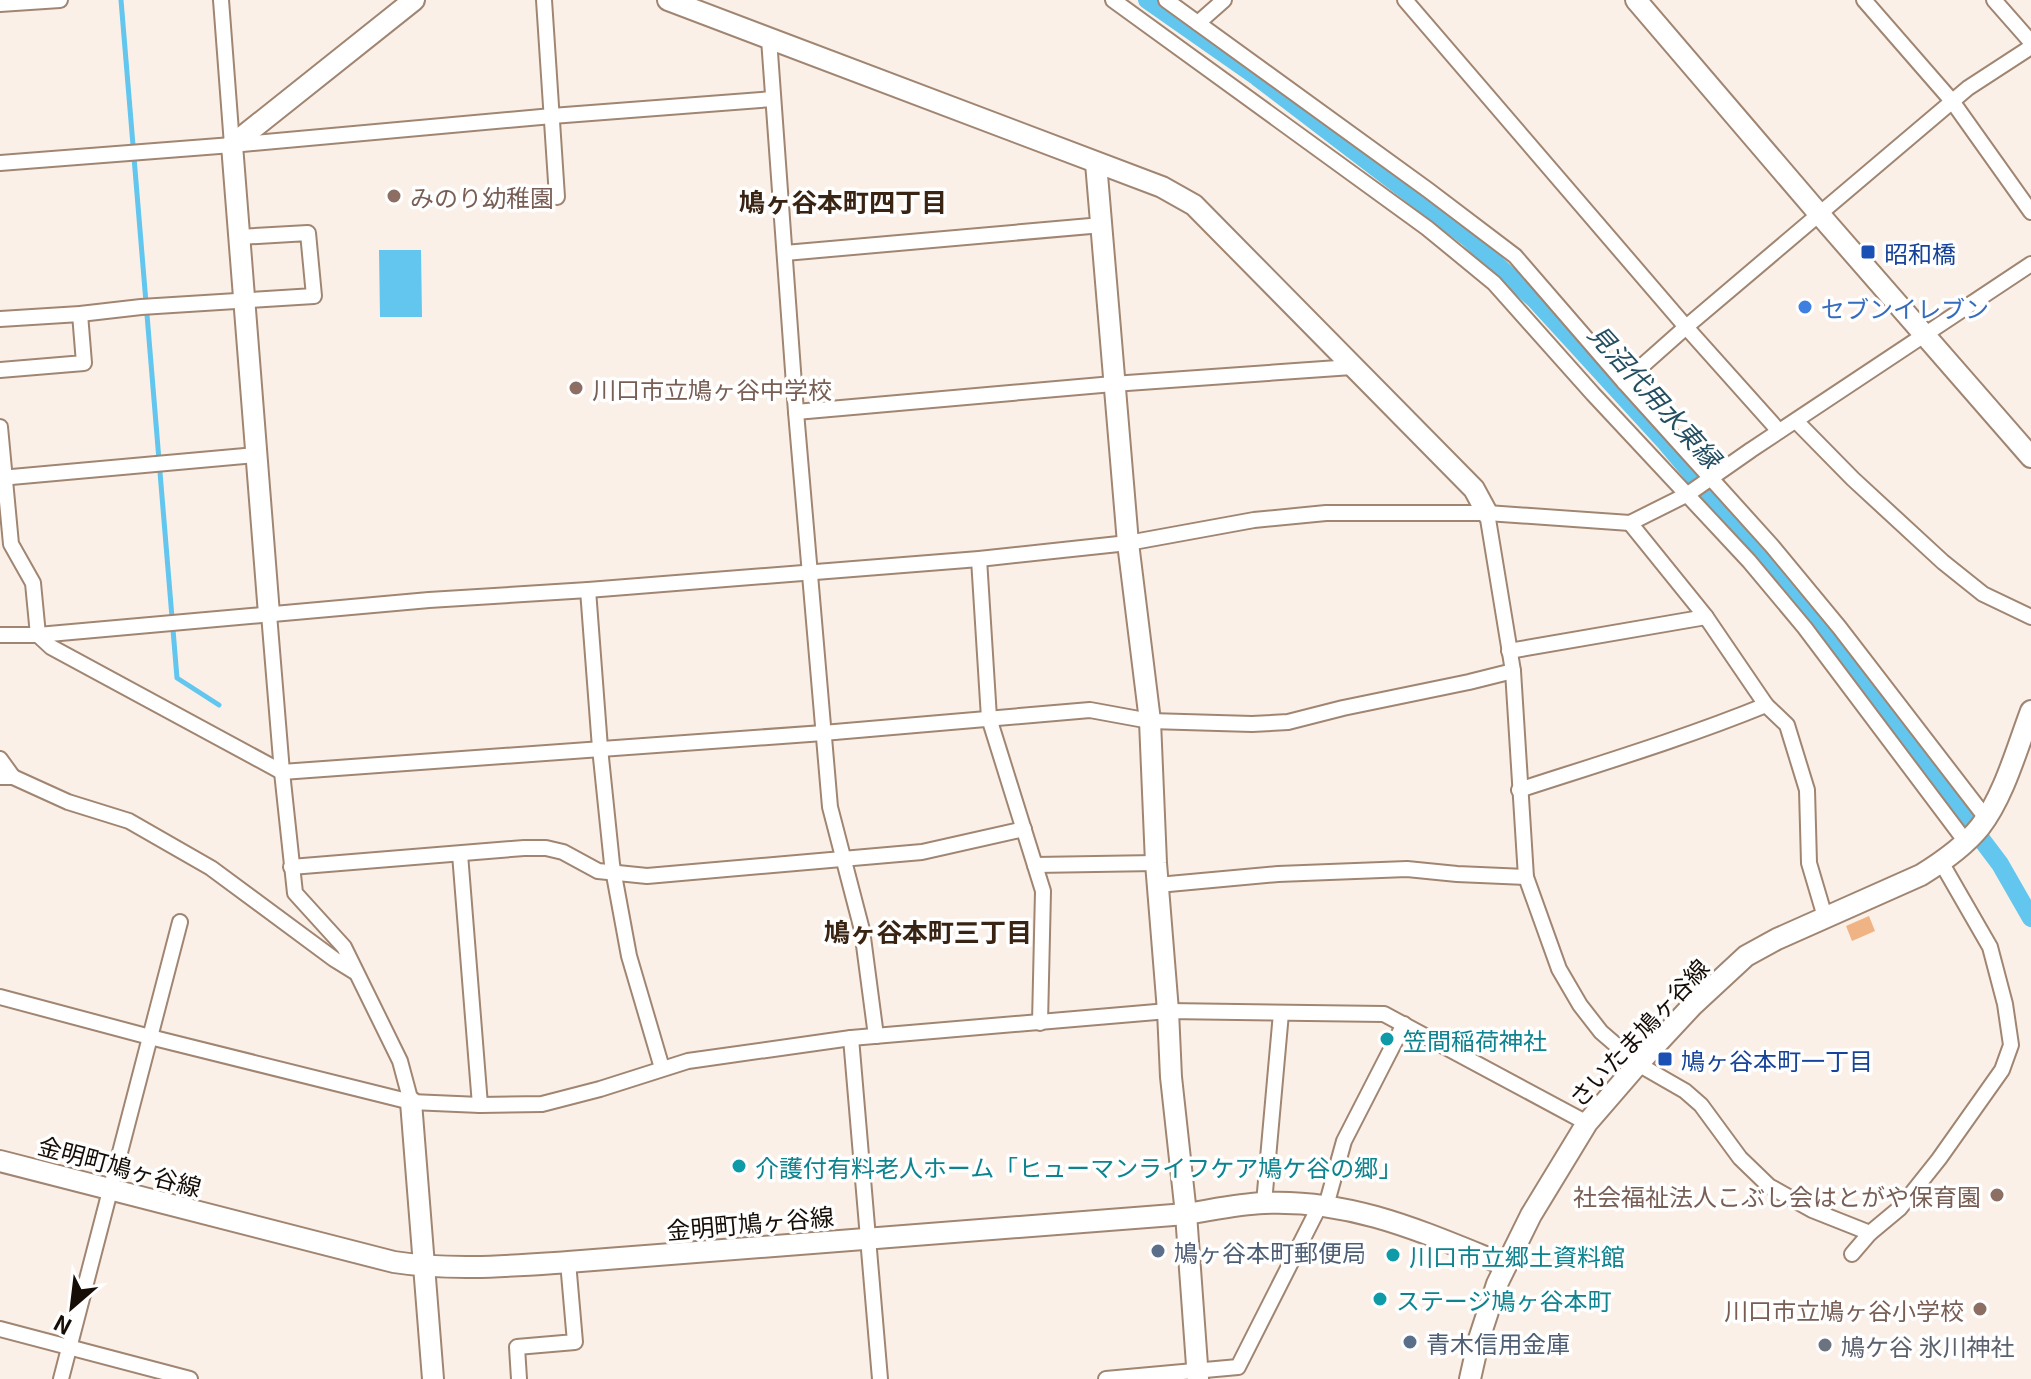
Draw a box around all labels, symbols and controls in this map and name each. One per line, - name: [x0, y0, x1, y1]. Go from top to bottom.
- place label: みのり幼稚園: [410, 179, 554, 214]
- district label: 鳩ヶ谷本町四丁目: [739, 182, 947, 219]
- marker: みのり幼稚園: [385, 187, 403, 205]
- place label: 昭和橋: [1884, 235, 1956, 270]
- marker: 昭和橋: [1859, 243, 1877, 261]
- place label: セブンイレブン: [1821, 290, 1989, 325]
- marker: セブンイレブン: [1796, 298, 1814, 316]
- water label: 見沼代用水東縁: [1581, 315, 1733, 477]
- place label: 川口市立鳩ヶ谷中学校: [592, 371, 832, 406]
- marker: 川口市立鳩ヶ谷中学校: [567, 379, 585, 397]
- district label: 鳩ヶ谷本町三丁目: [824, 912, 1032, 949]
- street label: さいたま鳩ヶ谷線: [1560, 950, 1716, 1114]
- place label: 笠間稲荷神社: [1403, 1022, 1547, 1057]
- marker: 笠間稲荷神社: [1378, 1030, 1396, 1048]
- place label: 鳩ヶ谷本町一丁目: [1681, 1042, 1873, 1077]
- marker: 鳩ヶ谷本町一丁目: [1656, 1050, 1674, 1068]
- street label: 金明町鳩ヶ谷線: [34, 1126, 206, 1204]
- place label: 介護付有料老人ホーム「ヒューマンライフケア鳩ケ谷の郷」: [755, 1149, 1402, 1184]
- marker: 介護付有料老人ホーム「ヒューマンライフケア鳩ケ谷の郷」: [730, 1157, 748, 1175]
- place label: 社会福祉法人こぶし会はとがや保育園: [1573, 1178, 1981, 1213]
- marker: 社会福祉法人こぶし会はとがや保育園: [1988, 1186, 2006, 1204]
- street label: 金明町鳩ヶ谷線: [665, 1197, 835, 1247]
- place label: 鳩ヶ谷本町郵便局: [1174, 1234, 1366, 1269]
- place label: 川口市立郷土資料館: [1409, 1238, 1625, 1273]
- marker: 鳩ヶ谷本町郵便局: [1149, 1242, 1167, 1260]
- marker: 川口市立郷土資料館: [1384, 1246, 1402, 1264]
- north arrow: [32, 1267, 112, 1347]
- place label: ステージ鳩ヶ谷本町: [1396, 1282, 1612, 1317]
- marker: ステージ鳩ヶ谷本町: [1371, 1290, 1389, 1308]
- place label: 川口市立鳩ヶ谷小学校: [1724, 1292, 1964, 1327]
- marker: 川口市立鳩ヶ谷小学校: [1971, 1300, 1989, 1318]
- text: N: [47, 1308, 76, 1344]
- place label: 青木信用金庫: [1426, 1325, 1570, 1360]
- place label: 鳩ケ谷 氷川神社: [1841, 1328, 2014, 1363]
- marker: 青木信用金庫: [1401, 1333, 1419, 1351]
- marker: 鳩ケ谷 氷川神社: [1816, 1336, 1834, 1354]

